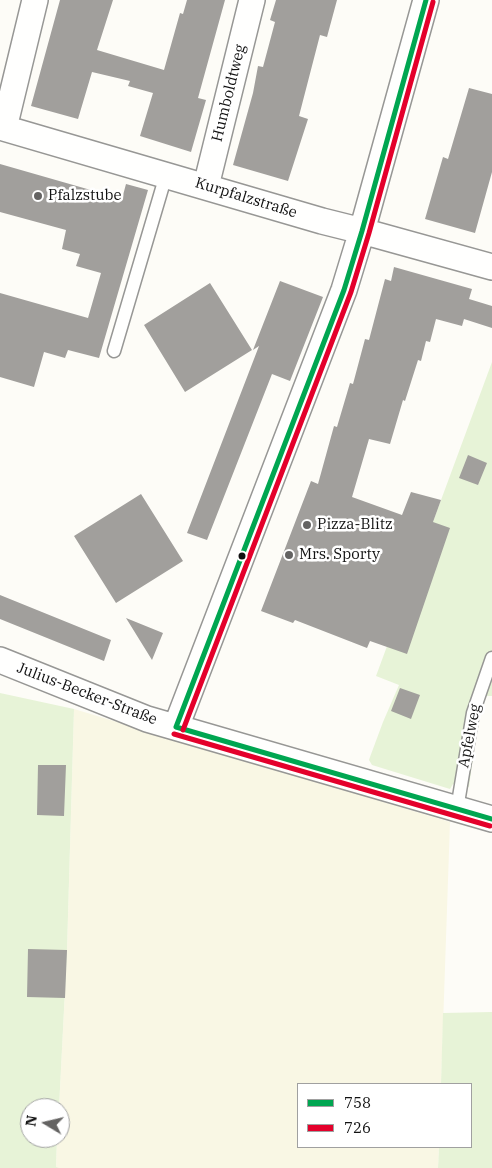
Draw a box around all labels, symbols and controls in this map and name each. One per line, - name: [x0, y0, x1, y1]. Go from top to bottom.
- street label: Humboldtweg: [208, 42, 250, 144]
- street label: Kurpfalzstraße: [193, 174, 299, 222]
- place label: Pfalzstube: [48, 187, 122, 205]
- marker: Pfalzstube: [32, 190, 44, 202]
- place label: Pizza-Blitz: [317, 516, 393, 534]
- marker: Pizza-Blitz: [301, 519, 313, 531]
- place label: Mrs. Sporty: [299, 546, 380, 564]
- marker: Mrs. Sporty: [283, 549, 295, 561]
- unlabelled marker: [237, 551, 247, 561]
- street label: Julius-Becker-Straße: [14, 659, 160, 729]
- street label: Apfelweg: [455, 703, 485, 769]
- legend: [297, 1083, 472, 1148]
- text: 758: [344, 1093, 371, 1112]
- north arrow: [20, 1098, 70, 1148]
- text: N: [21, 1114, 41, 1128]
- text: 726: [344, 1118, 371, 1137]

